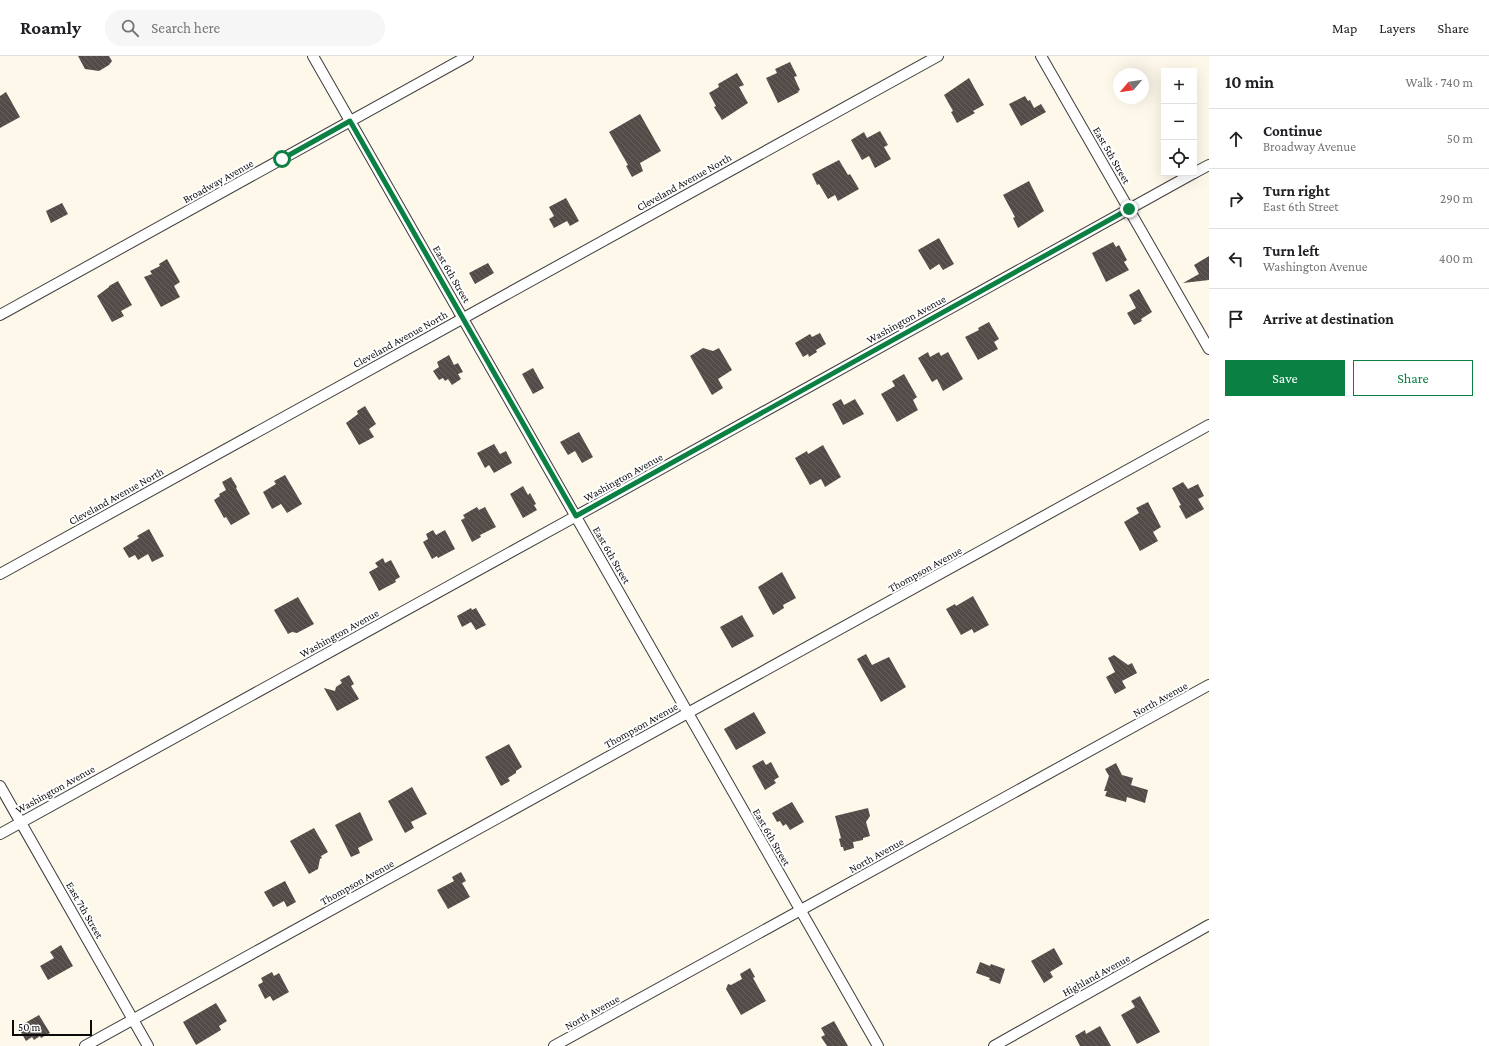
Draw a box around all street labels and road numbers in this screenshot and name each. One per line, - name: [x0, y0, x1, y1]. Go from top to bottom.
- street label: East 5th Street: [1091, 124, 1133, 186]
- street label: Cleveland Avenue North: [635, 151, 733, 213]
- street label: Broadway Avenue: [181, 157, 256, 206]
- street label: East 6th Street: [431, 243, 473, 305]
- street label: Washington Avenue: [864, 292, 948, 347]
- street label: Cleveland Avenue North: [351, 308, 449, 370]
- street label: Washington Avenue: [581, 450, 665, 505]
- street label: Cleveland Avenue North: [67, 465, 165, 527]
- street label: East 6th Street: [591, 524, 633, 586]
- street label: Thompson Avenue: [886, 544, 964, 595]
- street label: Washington Avenue: [297, 606, 381, 661]
- street label: North Avenue: [1131, 679, 1190, 719]
- street label: Thompson Avenue: [602, 700, 680, 751]
- street label: Washington Avenue: [13, 762, 97, 817]
- street label: East 6th Street: [751, 806, 793, 868]
- street label: North Avenue: [847, 835, 906, 875]
- street label: Thompson Avenue: [318, 857, 396, 908]
- street label: East 7th Street: [64, 880, 106, 941]
- street label: Highland Avenue: [1060, 951, 1133, 999]
- street label: North Avenue: [563, 992, 622, 1032]

